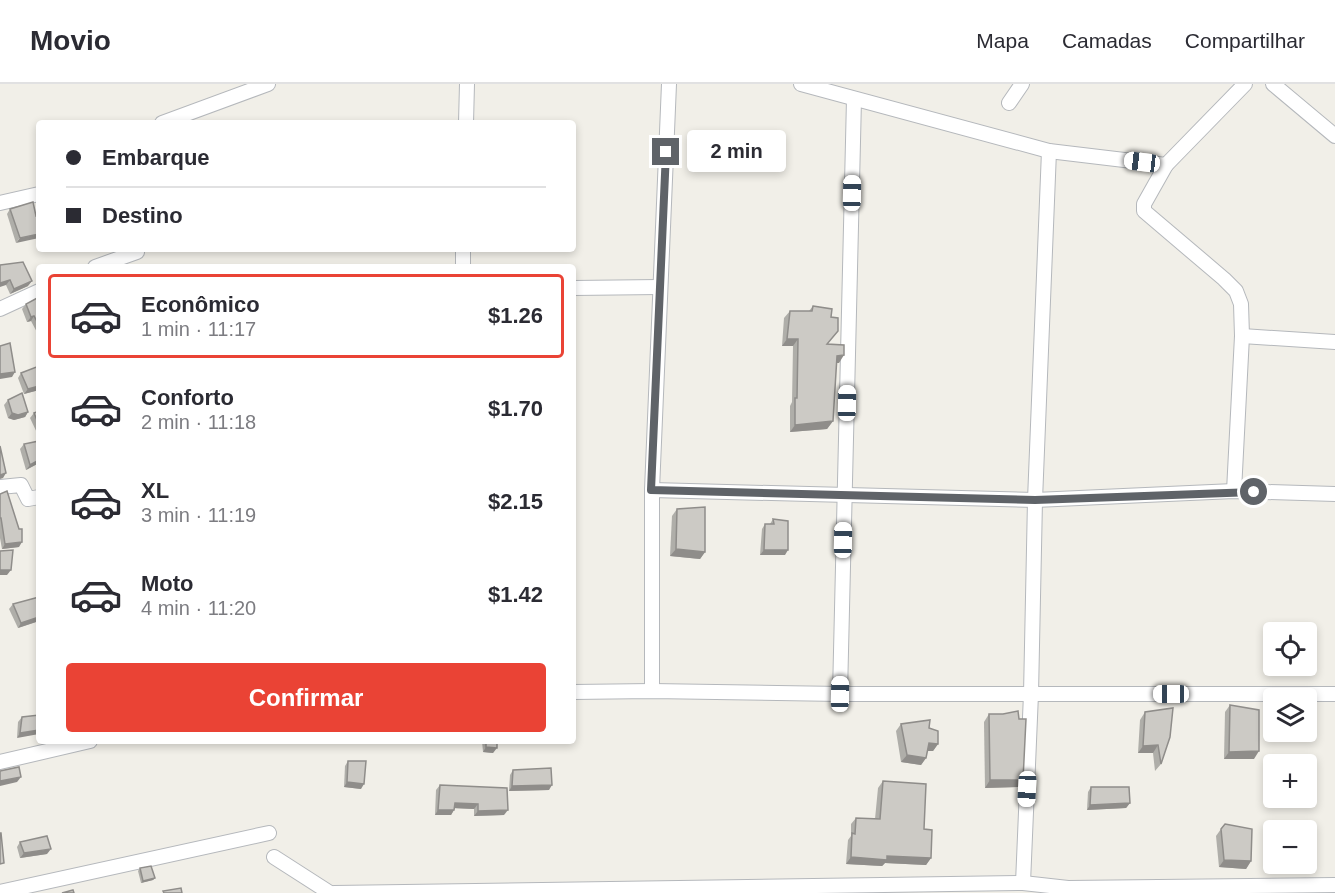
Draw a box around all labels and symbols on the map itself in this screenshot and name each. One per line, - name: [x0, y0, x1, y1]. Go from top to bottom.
- callout: 2 min: [687, 131, 786, 173]
- route end: [652, 138, 679, 165]
- car: [1123, 151, 1161, 173]
- car: [843, 175, 861, 211]
- car: [838, 385, 856, 421]
- route start: [1240, 478, 1267, 505]
- car: [834, 522, 852, 558]
- car: [831, 676, 849, 712]
- car: [1153, 685, 1189, 703]
- car: [1017, 771, 1037, 807]

